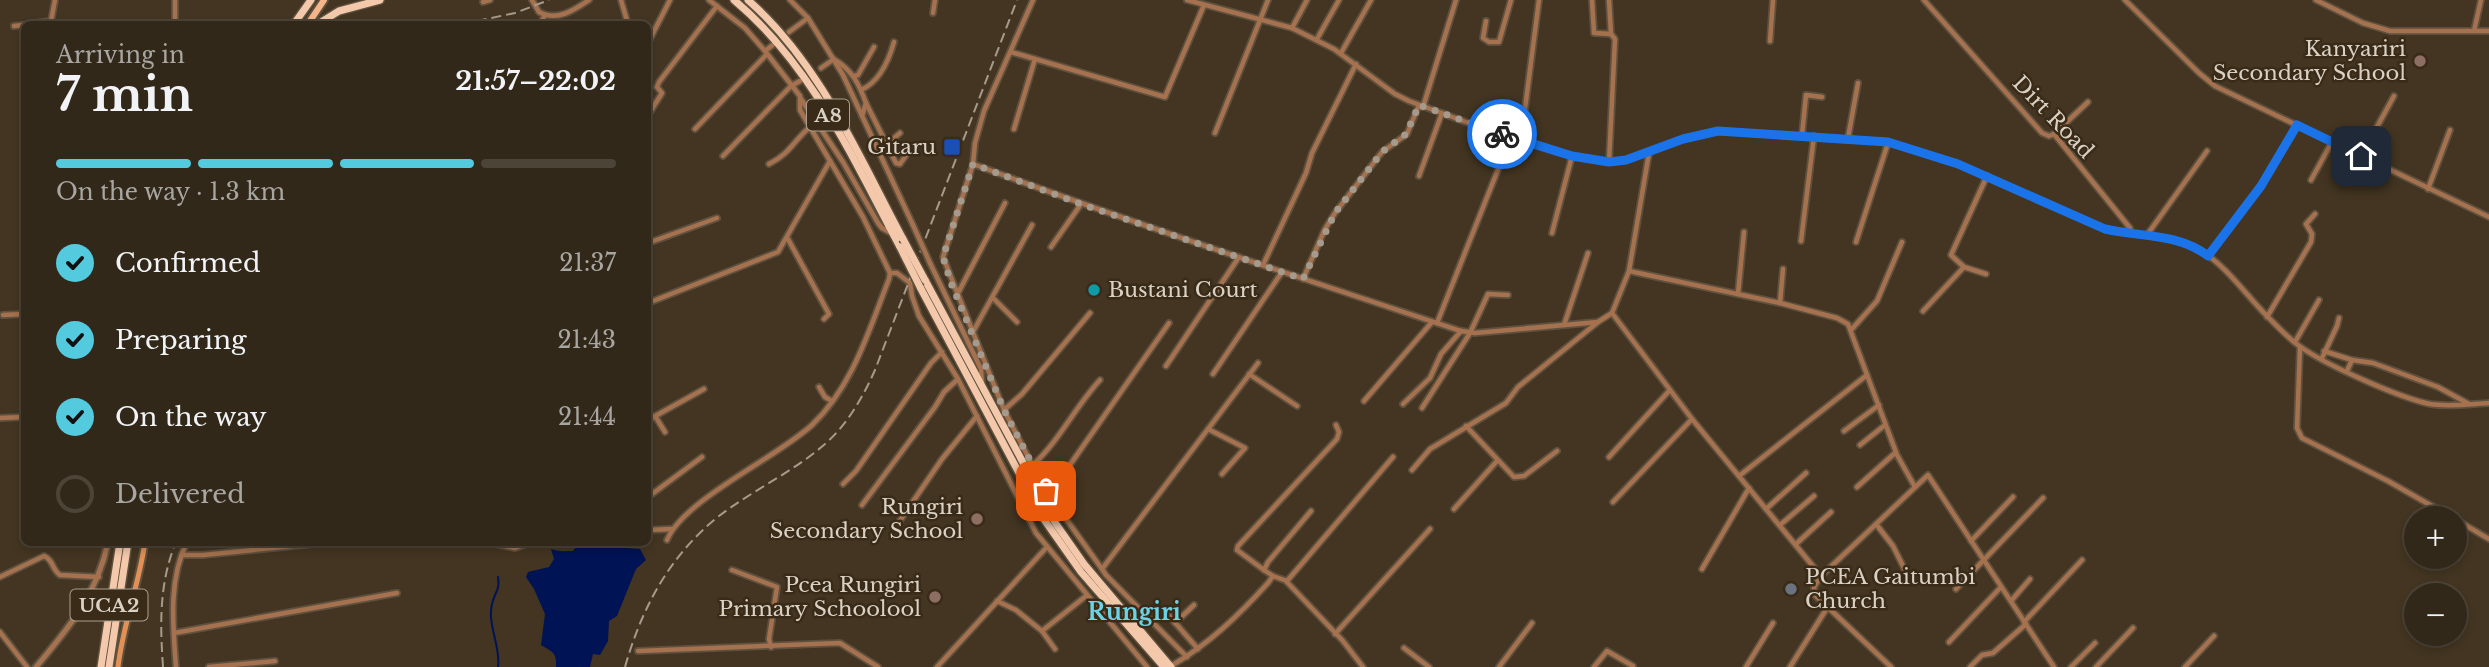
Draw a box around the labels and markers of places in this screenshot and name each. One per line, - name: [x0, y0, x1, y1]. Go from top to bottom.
- place label: Kanyariri Secondary School: [2213, 36, 2406, 86]
- marker: Kanyariri Secondary School: [2412, 53, 2428, 69]
- pin: [2331, 126, 2391, 186]
- place label: Gitaru: [867, 134, 936, 160]
- marker: Gitaru: [942, 137, 962, 157]
- place label: Bustani Court: [1108, 277, 1257, 303]
- marker: Bustani Court: [1086, 282, 1102, 298]
- pin: [1016, 461, 1076, 521]
- place label: Rungiri Secondary School: [770, 494, 963, 544]
- marker: Rungiri Secondary School: [969, 511, 985, 527]
- place label: PCEA Gaitumbi Church: [1805, 564, 1975, 614]
- place label: Pcea Rungiri Primary Schoolool: [719, 572, 921, 622]
- marker: PCEA Gaitumbi Church: [1783, 581, 1799, 597]
- marker: Pcea Rungiri Primary Schoolool: [927, 589, 943, 605]

